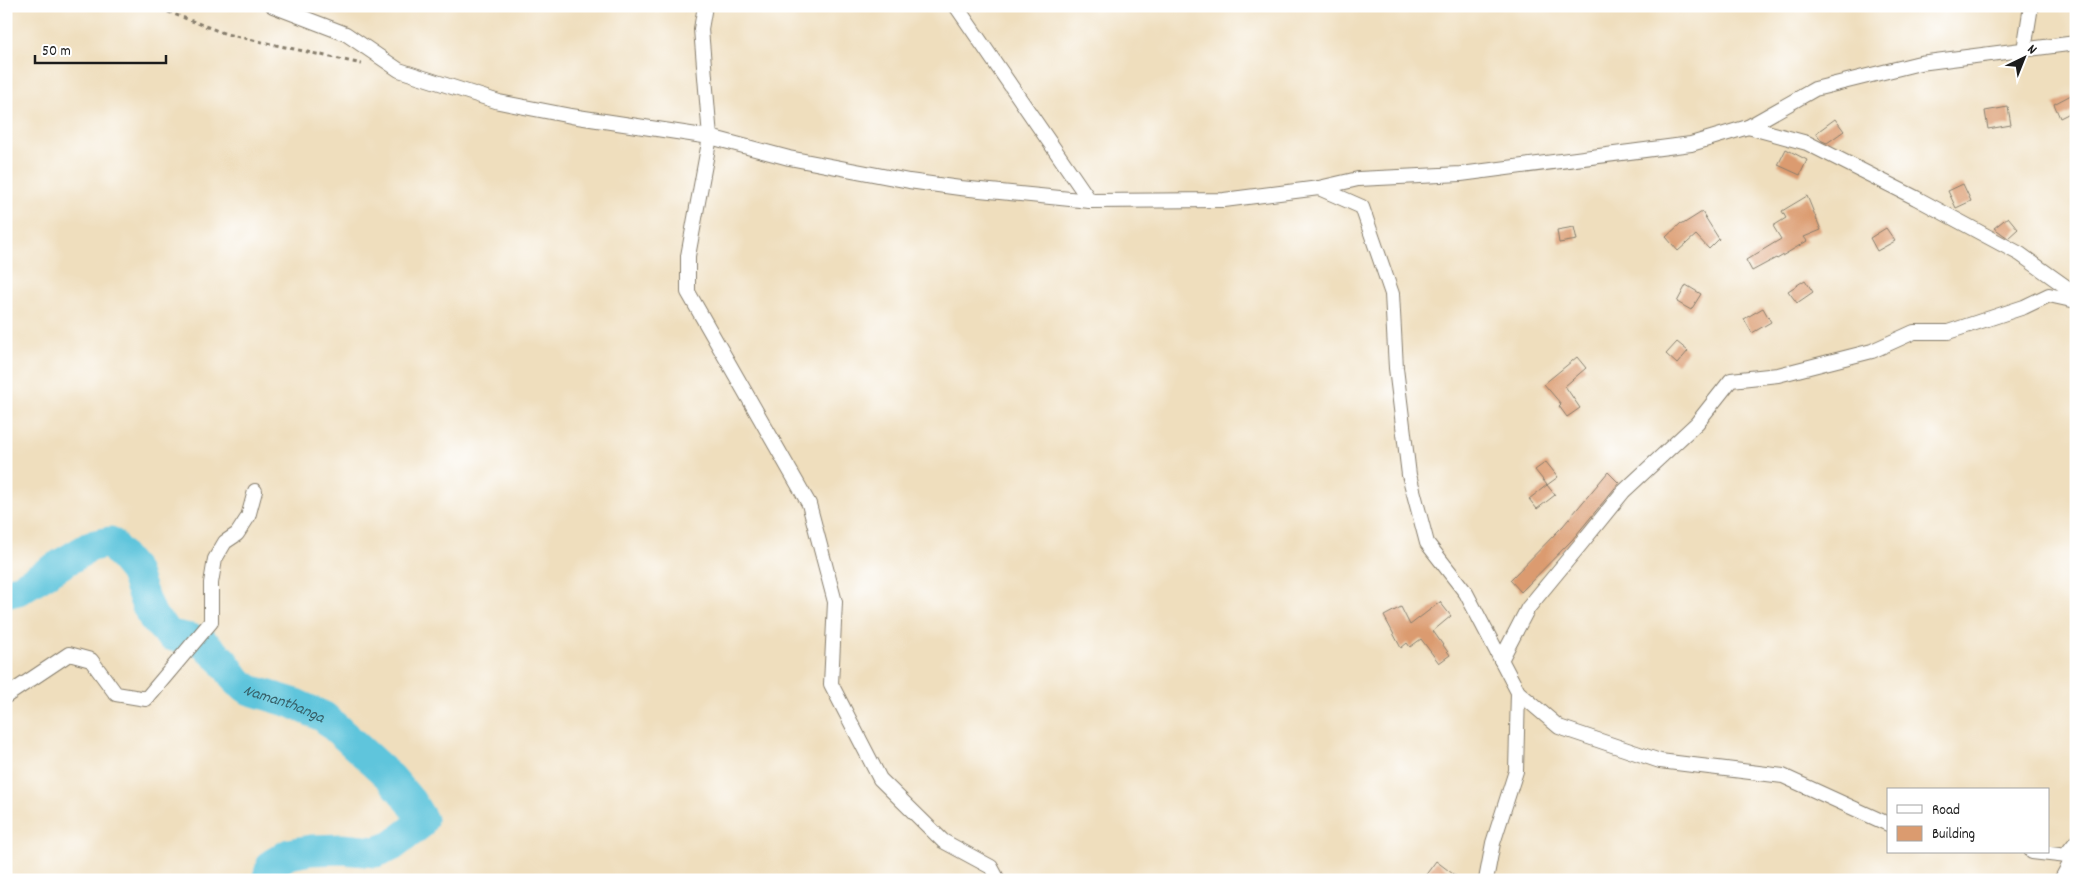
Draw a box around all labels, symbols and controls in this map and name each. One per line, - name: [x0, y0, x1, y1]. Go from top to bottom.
- scale bar: [35, 32, 166, 64]
- north arrow: [2000, 32, 2050, 82]
- text: N: [2022, 40, 2041, 60]
- text: 50 m: [42, 41, 71, 63]
- water label: Namanthanga: [238, 680, 329, 730]
- legend: [1887, 788, 2050, 854]
- text: Road: [1932, 800, 1960, 822]
- text: Building: [1932, 824, 1975, 846]

